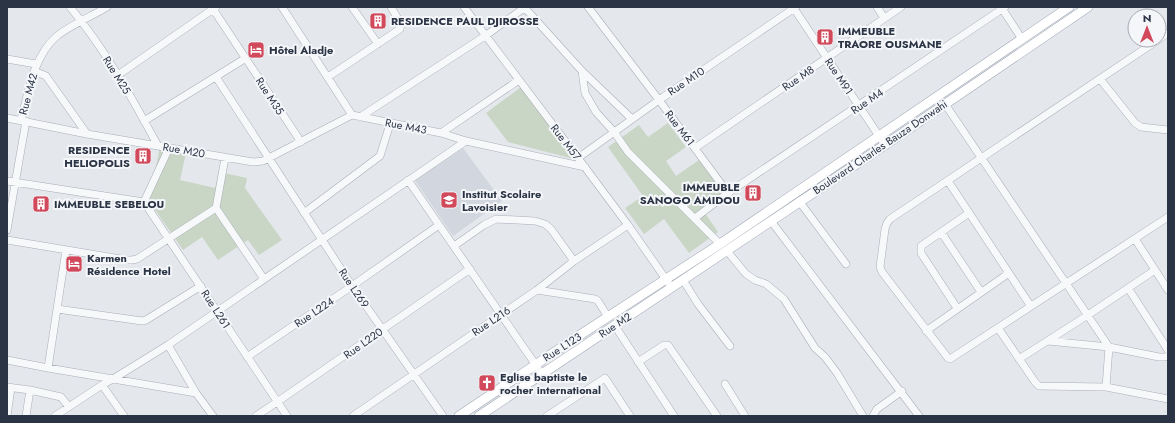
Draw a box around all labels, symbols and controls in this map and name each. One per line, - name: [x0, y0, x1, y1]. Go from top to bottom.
- north arrow: [1127, 8, 1167, 48]
- text: N: [1143, 10, 1151, 26]
- building icon: RESIDENCE PAUL DJIROSSE: [368, 11, 388, 31]
- place label: RESIDENCE PAUL DJIROSSE: [391, 13, 539, 29]
- place label: IMMEUBLE TRAORE OUSMANE: [838, 23, 942, 52]
- building icon: IMMEUBLE TRAORE OUSMANE: [815, 27, 835, 47]
- hotel icon: Hôtel Aladje: [246, 40, 266, 60]
- place label: Hôtel Aladje: [269, 42, 333, 58]
- street label: Rue M25: [99, 53, 135, 97]
- street label: Rue M91: [821, 54, 857, 98]
- street label: Rue M8: [779, 61, 817, 95]
- street label: Rue M10: [664, 63, 708, 99]
- street label: Rue M42: [15, 71, 41, 117]
- street label: Rue M35: [252, 74, 288, 118]
- street label: Rue M4: [848, 84, 887, 118]
- street label: Boulevard Charles Bauza Donwahi: [810, 96, 951, 198]
- street label: Rue M61: [661, 107, 699, 149]
- street label: Rue M43: [384, 114, 428, 138]
- street label: Rue M57: [547, 121, 585, 164]
- street label: Rue M20: [162, 138, 207, 162]
- place label: RESIDENCE HELIOPOLIS: [64, 142, 130, 171]
- building icon: RESIDENCE HELIOPOLIS: [133, 146, 153, 166]
- place label: IMMEUBLE SANOGO AMIDOU: [640, 179, 740, 208]
- building icon: IMMEUBLE SANOGO AMIDOU: [743, 183, 763, 203]
- place label: Institut Scolaire Lavoisier: [462, 186, 541, 215]
- school or university icon: Institut Scolaire Lavoisier: [439, 190, 459, 210]
- building icon: IMMEUBLE SEBELOU: [31, 194, 51, 214]
- place label: IMMEUBLE SEBELOU: [54, 196, 164, 212]
- place label: Karmen Résidence Hotel: [87, 250, 171, 279]
- hotel icon: Karmen Résidence Hotel: [64, 254, 84, 274]
- street label: Rue L269: [335, 265, 373, 311]
- street label: Rue L261: [197, 286, 235, 332]
- street label: Rue L224: [291, 293, 338, 331]
- street label: Rue L216: [469, 302, 513, 340]
- street label: Rue M2: [596, 308, 634, 342]
- street label: Rue L220: [340, 323, 386, 362]
- street label: Rue L123: [540, 329, 584, 365]
- place label: Eglise baptiste le rocher international: [500, 369, 601, 398]
- church icon: Eglise baptiste le rocher international: [477, 373, 497, 393]

